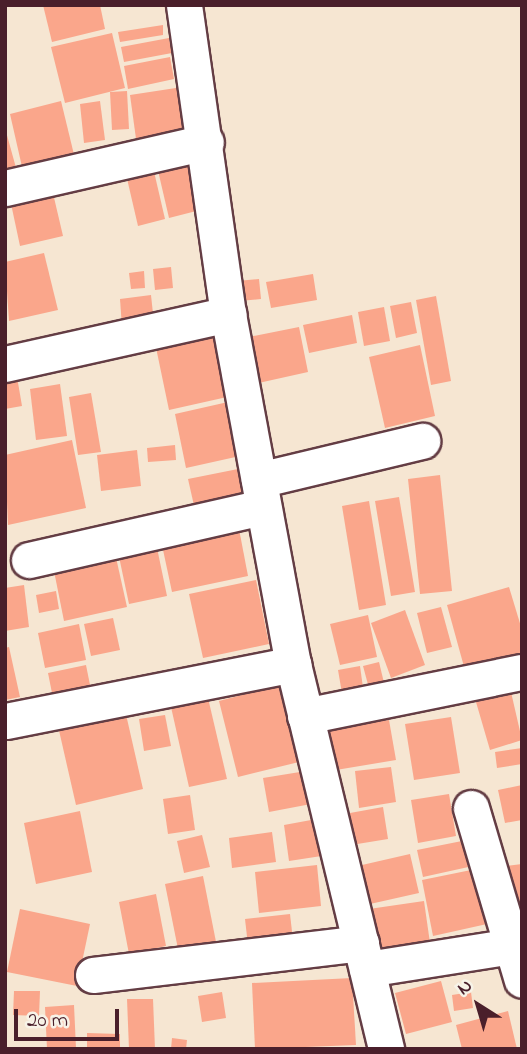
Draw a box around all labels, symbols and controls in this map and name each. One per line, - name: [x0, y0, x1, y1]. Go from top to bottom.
- north arrow: [443, 970, 513, 1040]
- text: N: [452, 973, 478, 1002]
- scale bar: [18, 995, 122, 1038]
- text: 20 m: [27, 1006, 68, 1036]

